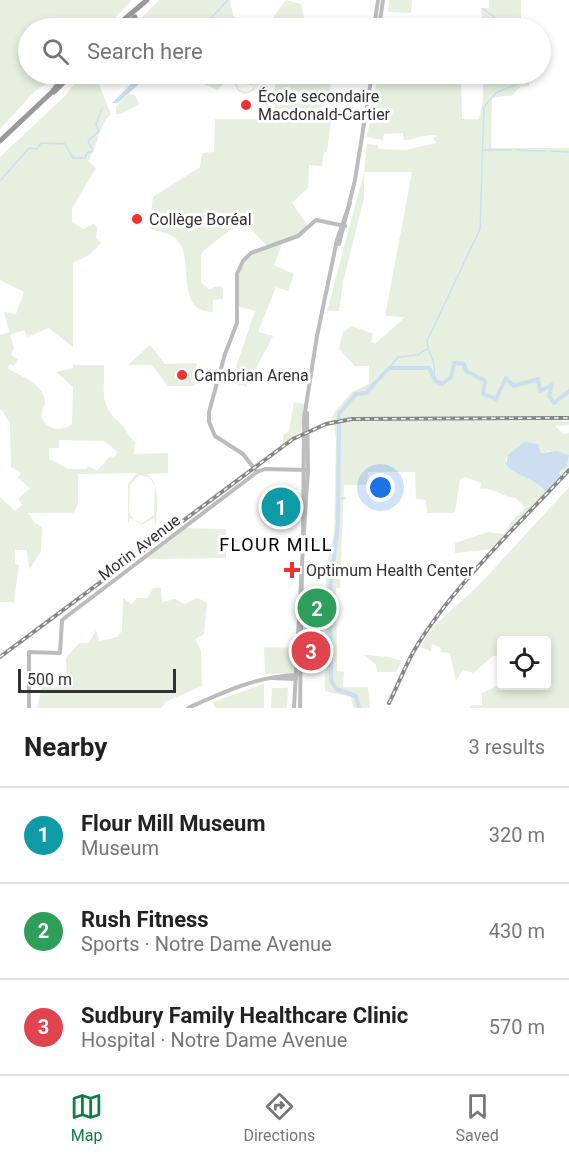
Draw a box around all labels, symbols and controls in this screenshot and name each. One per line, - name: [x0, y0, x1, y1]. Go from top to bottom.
- search box: [18, 18, 551, 84]
- icon: search: [39, 35, 72, 68]
- text: Search here: [87, 39, 203, 64]
- place label: École secondaire Macdonald-Cartier: [258, 87, 391, 124]
- marker: École secondaire Macdonald-Cartier: [239, 98, 253, 112]
- place label: Collège Boréal: [149, 210, 252, 229]
- marker: Collège Boréal: [130, 212, 144, 226]
- place label: Cambrian Arena: [194, 366, 309, 385]
- marker: Cambrian Arena: [175, 368, 189, 382]
- your location: [366, 473, 395, 502]
- pin: 1: [262, 484, 300, 530]
- street label: Morin Avenue: [95, 510, 184, 584]
- district label: FLOUR MILL: [219, 534, 333, 555]
- marker: Optimum Health Center: [283, 561, 301, 579]
- place label: Optimum Health Center: [306, 561, 474, 580]
- pin: 2: [298, 586, 336, 630]
- pin: 3: [292, 628, 330, 674]
- map controls: [497, 636, 551, 690]
- button: locate: [497, 636, 551, 690]
- scale bar: [18, 666, 176, 694]
- text: 500 m: [27, 670, 72, 689]
- text: Nearby: [24, 732, 107, 762]
- text: 3 results: [469, 735, 545, 759]
- text: Flour Mill Museum: [81, 811, 266, 836]
- text: 1: [38, 823, 49, 847]
- text: 320 m: [489, 823, 545, 847]
- text: Museum: [81, 836, 159, 860]
- text: Rush Fitness: [81, 907, 209, 932]
- text: 2: [38, 919, 49, 943]
- text: 430 m: [489, 919, 545, 943]
- text: Sports · Notre Dame Avenue: [81, 932, 332, 956]
- text: Sudbury Family Healthcare Clinic: [81, 1003, 408, 1028]
- text: 3: [38, 1015, 49, 1039]
- text: 570 m: [489, 1015, 545, 1039]
- text: Hospital · Notre Dame Avenue: [81, 1028, 347, 1052]
- tab: Map: [70, 1090, 103, 1145]
- tab: Directions: [243, 1090, 315, 1145]
- tab: Saved: [456, 1090, 499, 1145]

